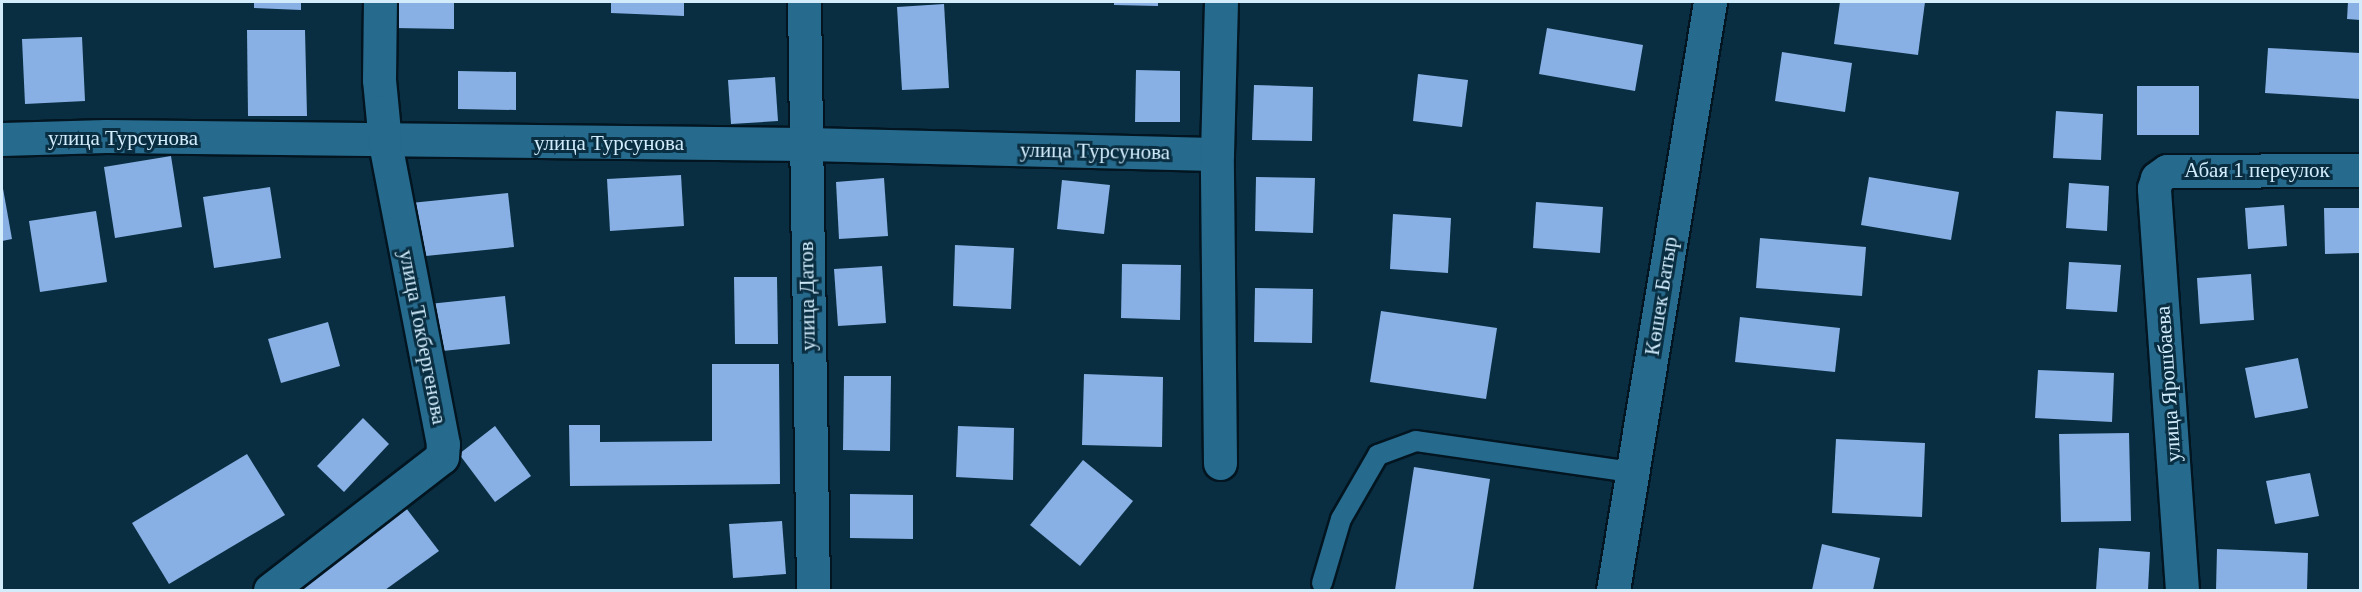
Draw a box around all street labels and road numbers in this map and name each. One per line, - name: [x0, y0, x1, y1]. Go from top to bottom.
- street label: улица Турсунова: [48, 125, 198, 151]
- street label: улица Турсунова: [534, 130, 684, 156]
- street label: улица Турсунова: [1020, 137, 1170, 165]
- street label: Абая 1 переулок: [2184, 157, 2330, 183]
- street label: Көшек Батыр: [1639, 235, 1683, 357]
- street label: улица Датов: [793, 241, 821, 351]
- street label: улица Токбергенова: [394, 248, 452, 426]
- street label: улица Ярошбаева: [2150, 305, 2186, 463]

